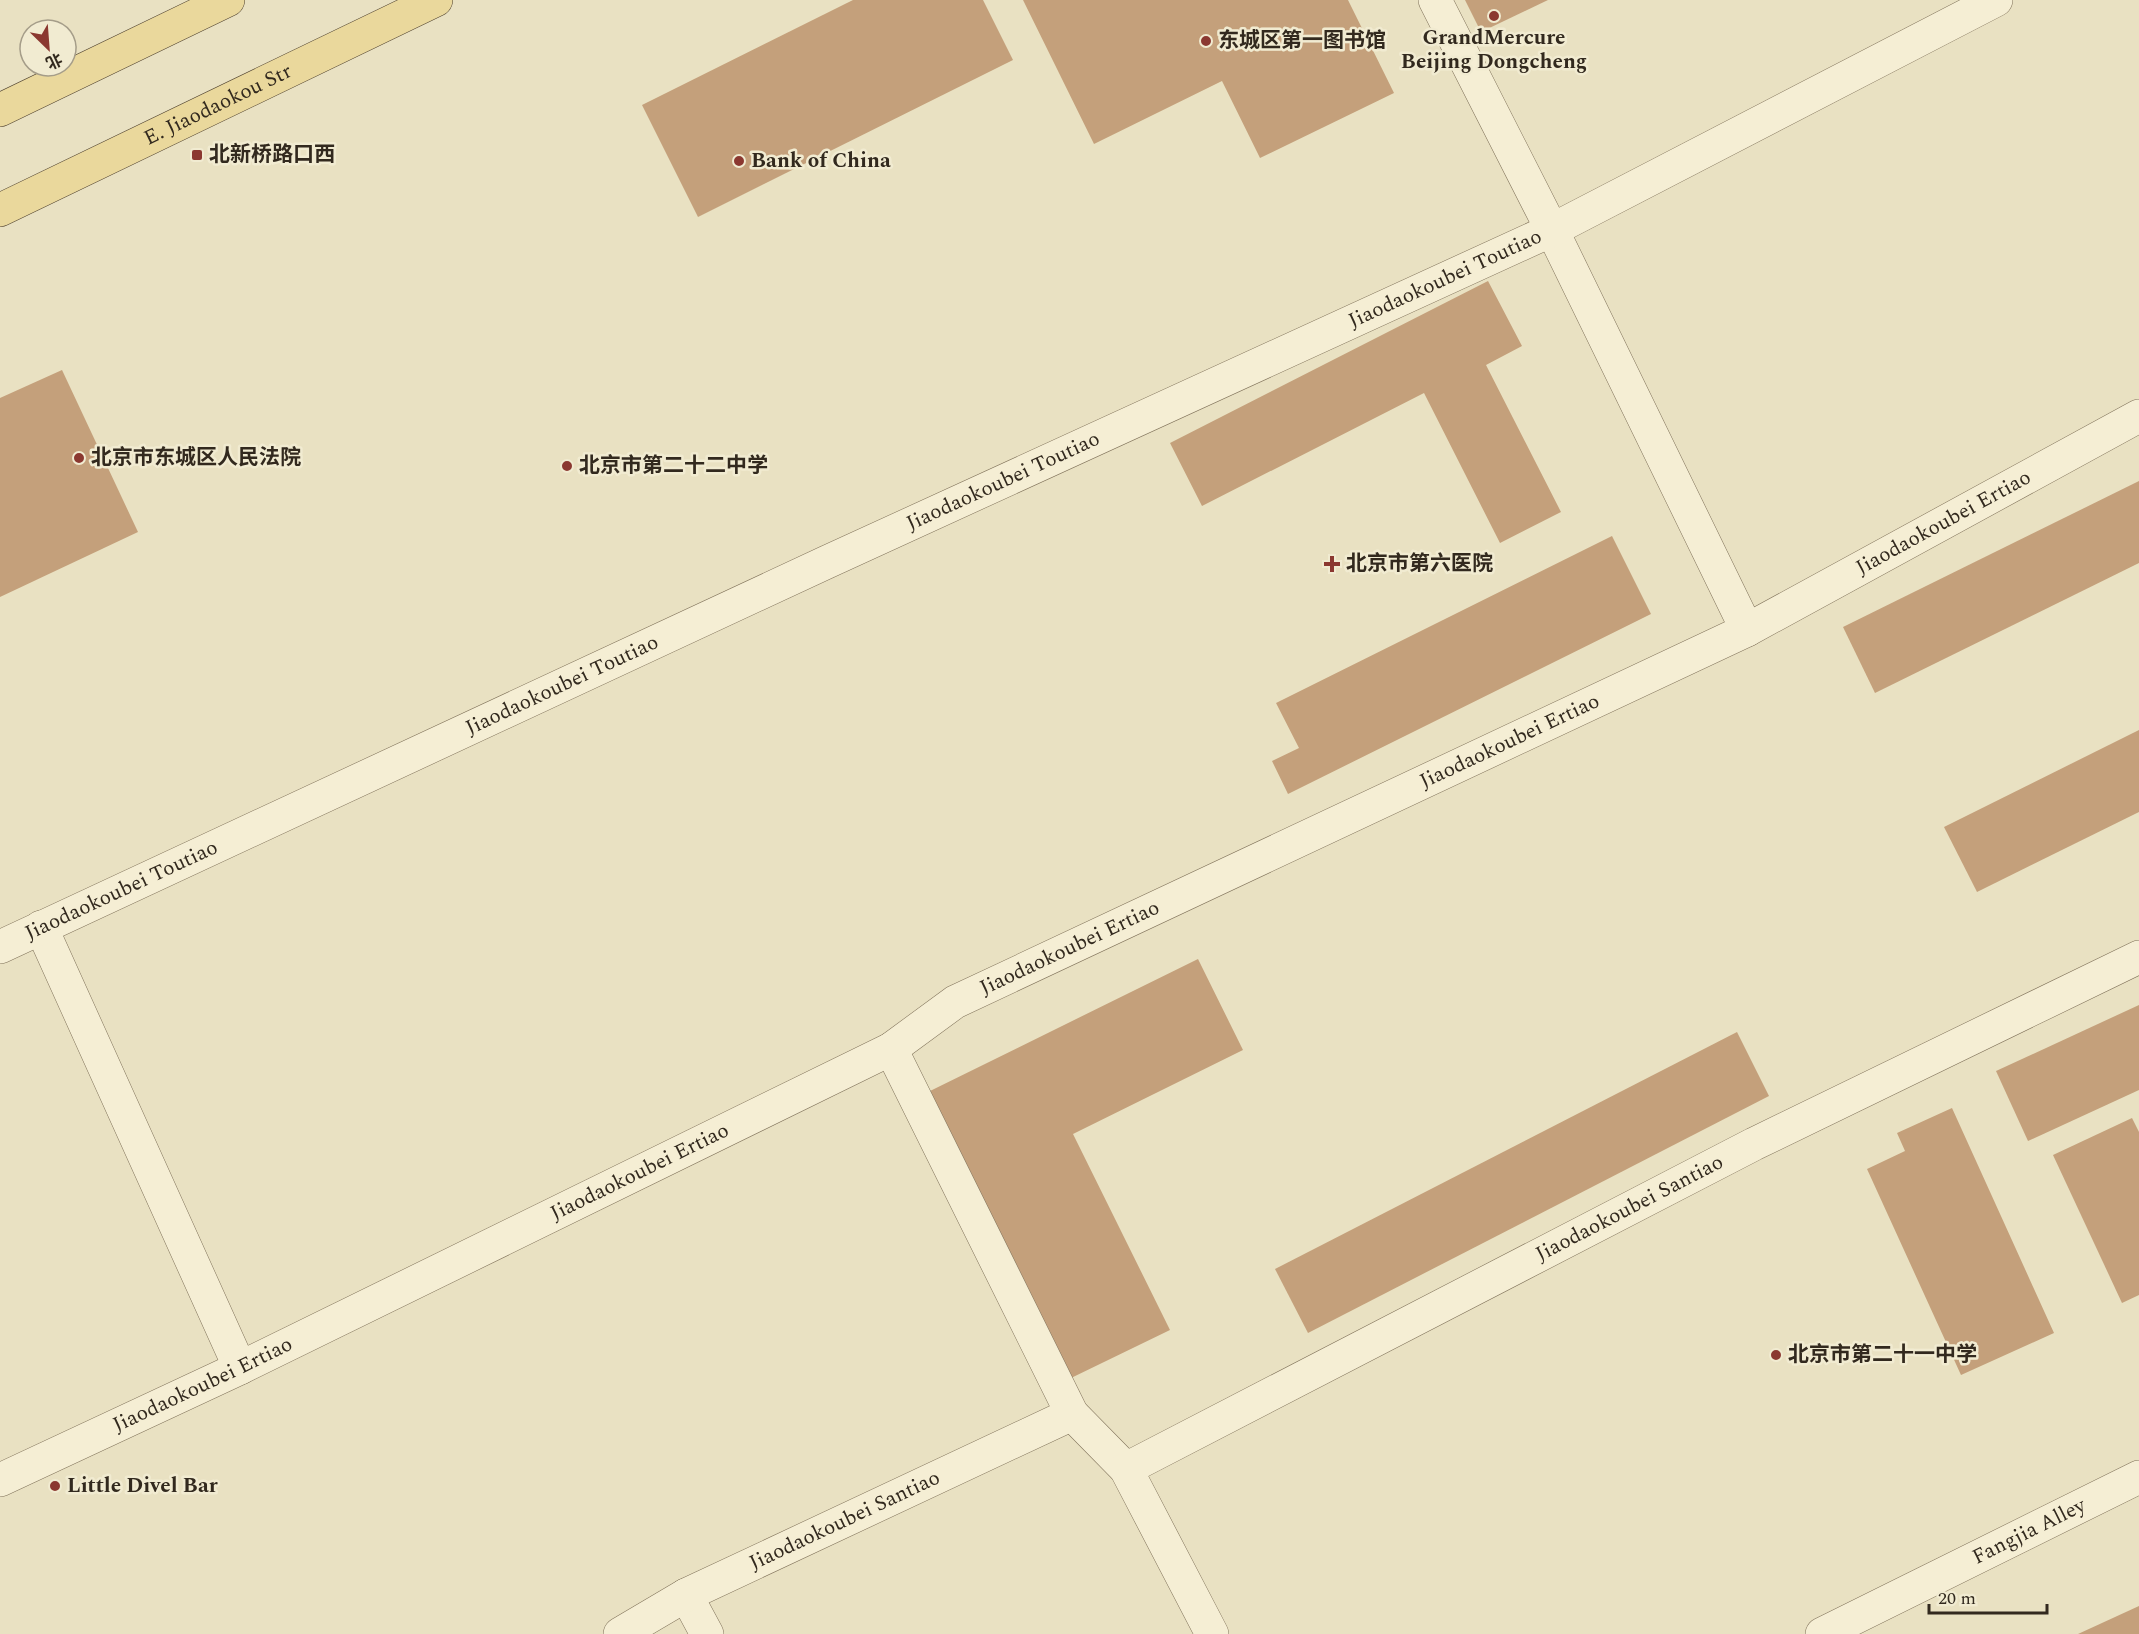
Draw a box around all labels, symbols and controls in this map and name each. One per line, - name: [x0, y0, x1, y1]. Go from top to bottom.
- marker: GrandMercure Beijing Dongcheng: [1487, 9, 1501, 23]
- north arrow: [18, 18, 78, 78]
- place label: GrandMercure Beijing Dongcheng: [1401, 22, 1587, 78]
- place label: 东城区第一图书馆: [1218, 25, 1386, 57]
- marker: 东城区第一图书馆: [1199, 34, 1213, 48]
- text: 北: [42, 46, 66, 75]
- street label: E. Jiaodaokou Str: [139, 56, 297, 154]
- place label: 北新桥路口西: [209, 139, 335, 171]
- place label: Bank of China: [751, 145, 891, 177]
- marker: 北新桥路口西: [190, 148, 204, 162]
- marker: Bank of China: [732, 154, 746, 168]
- street label: Jiaodaokoubei Toutiao: [1343, 221, 1547, 337]
- street label: Jiaodaokoubei Toutiao: [901, 423, 1105, 540]
- place label: 北京市东城区人民法院: [91, 442, 301, 474]
- place label: 北京市第二十二中学: [579, 450, 768, 482]
- marker: 北京市东城区人民法院: [72, 451, 86, 465]
- marker: 北京市第二十二中学: [560, 459, 574, 473]
- street label: Jiaodaokoubei Ertiao: [1850, 462, 2037, 584]
- place label: 北京市第六医院: [1346, 548, 1493, 580]
- marker: 北京市第六医院: [1323, 555, 1341, 573]
- street label: Jiaodaokoubei Toutiao: [460, 627, 664, 744]
- street label: Jiaodaokoubei Ertiao: [1414, 685, 1605, 798]
- street label: Jiaodaokoubei Toutiao: [20, 832, 223, 949]
- street label: Jiaodaokoubei Ertiao: [974, 892, 1165, 1004]
- street label: Jiaodaokoubei Ertiao: [545, 1115, 735, 1230]
- street label: Jiaodaokoubei Santiao: [1530, 1146, 1729, 1270]
- street label: Jiaodaokoubei Ertiao: [108, 1329, 298, 1441]
- place label: 北京市第二十一中学: [1788, 1339, 1977, 1371]
- marker: 北京市第二十一中学: [1769, 1348, 1783, 1362]
- street label: Jiaodaokoubei Santiao: [744, 1462, 946, 1579]
- place label: Little Divel Bar: [67, 1470, 218, 1502]
- marker: Little Divel Bar: [48, 1479, 62, 1493]
- street label: Fangjia Alley: [1967, 1489, 2092, 1573]
- scale bar: [1929, 1577, 2048, 1615]
- text: 20 m: [1938, 1585, 1976, 1612]

